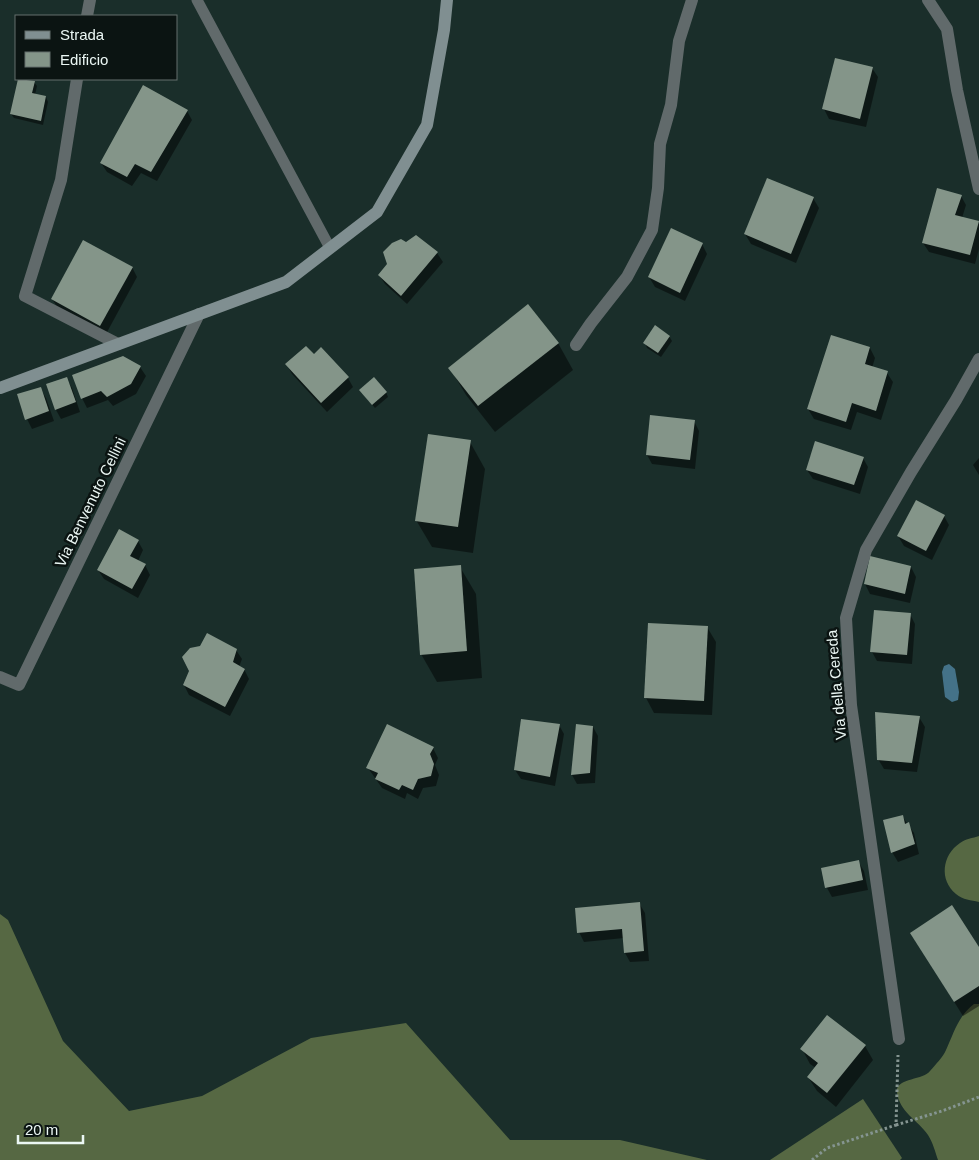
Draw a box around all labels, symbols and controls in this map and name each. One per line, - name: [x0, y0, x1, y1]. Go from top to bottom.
- legend: [15, 15, 178, 80]
- text: Strada: [60, 26, 105, 43]
- text: Edificio: [60, 51, 108, 68]
- street label: Via Benvenuto Cellini: [51, 434, 129, 570]
- street label: Via della Cereda: [823, 629, 849, 741]
- scale bar: [18, 1112, 82, 1144]
- text: 20 m: [25, 1121, 58, 1138]

